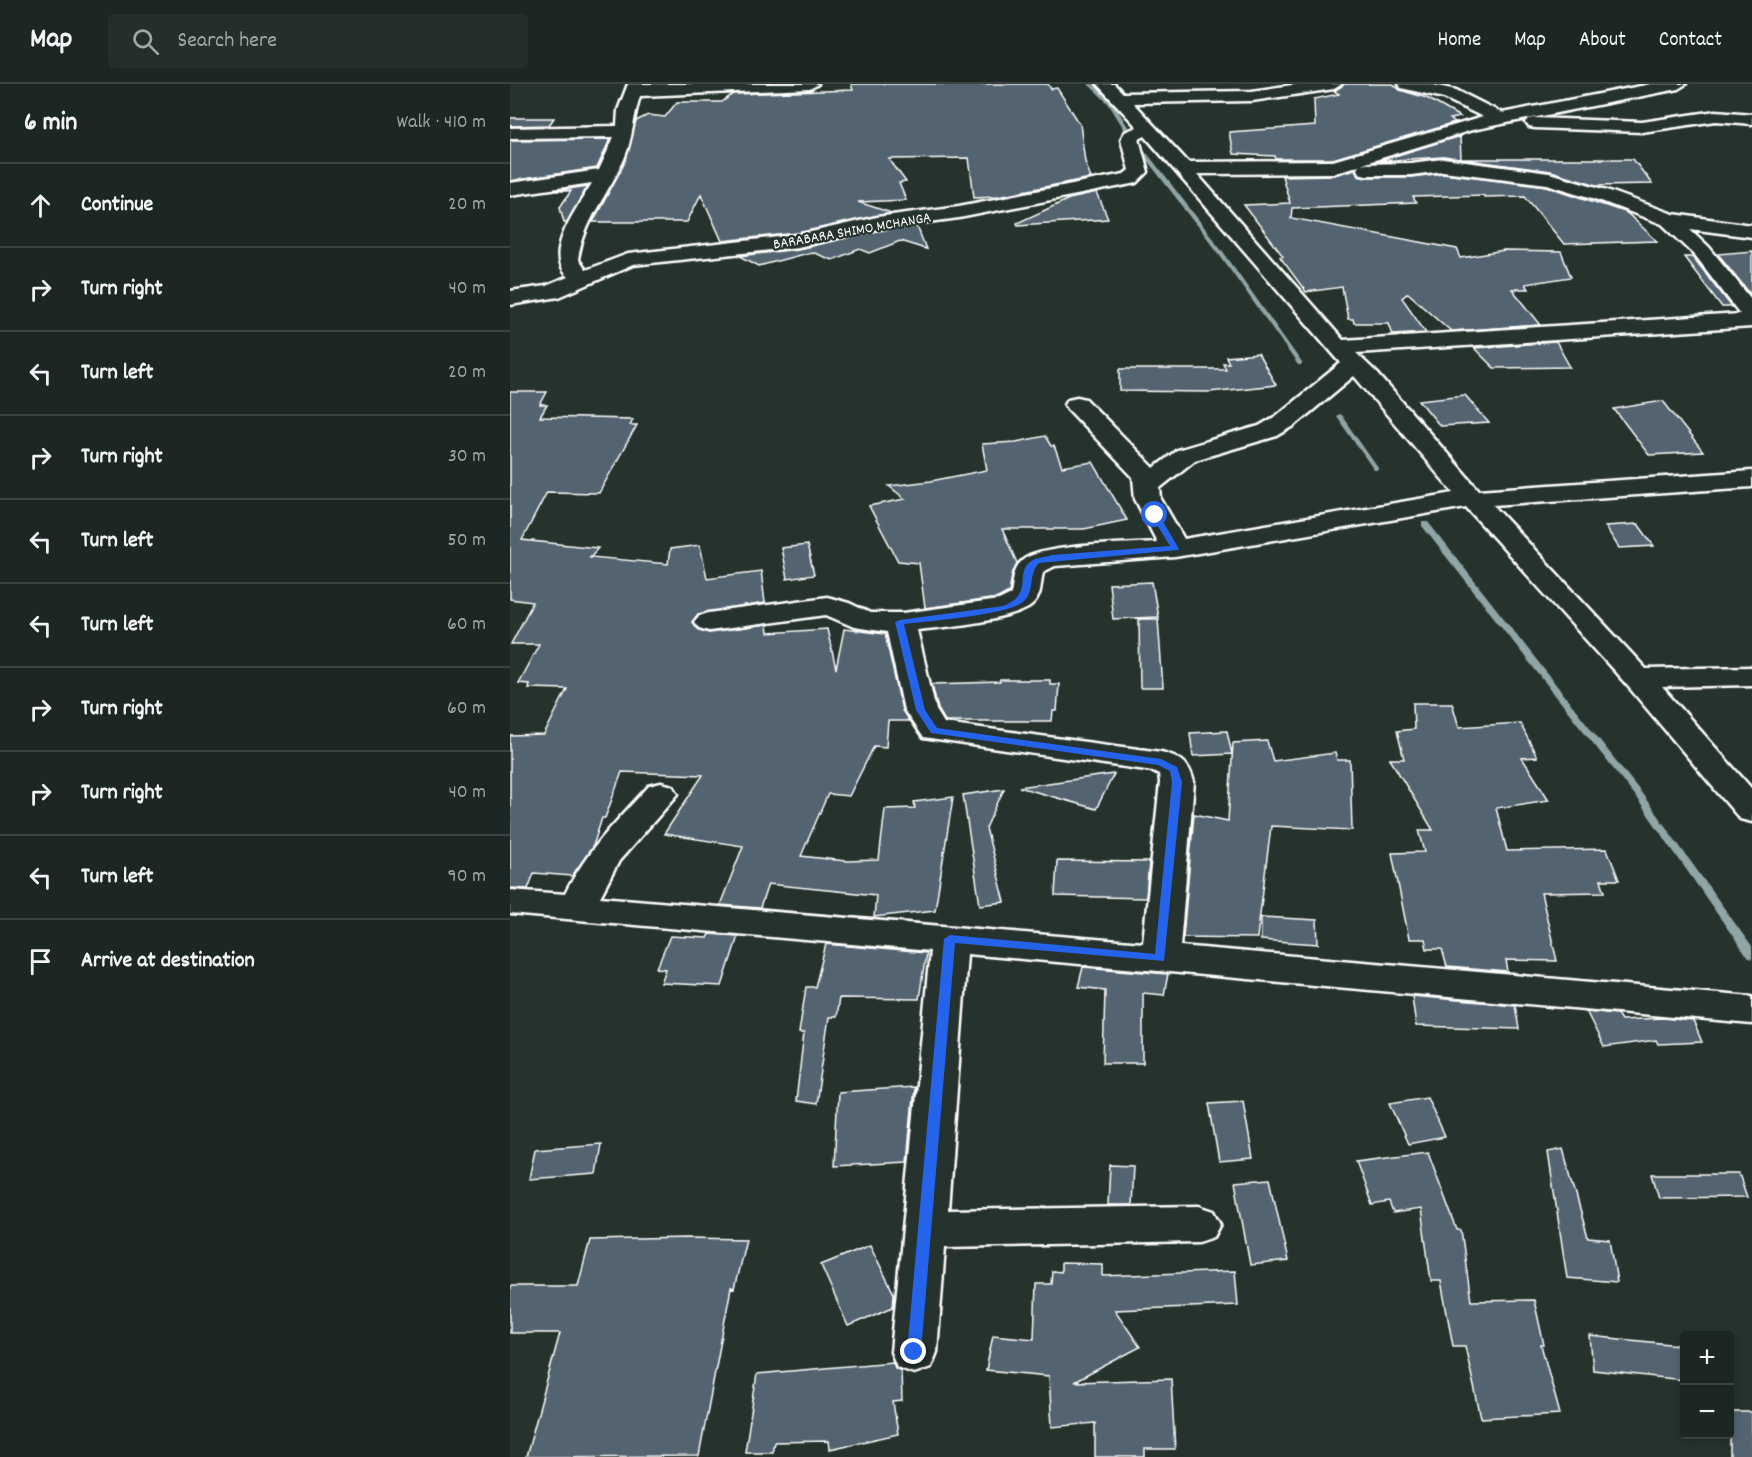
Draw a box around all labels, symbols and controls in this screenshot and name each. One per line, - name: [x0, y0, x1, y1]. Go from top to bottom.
- search box: [108, 14, 528, 68]
- text: Map: [30, 21, 72, 61]
- icon: search: [129, 25, 162, 58]
- text: Search here: [177, 26, 277, 57]
- text: Home: [1437, 26, 1481, 56]
- text: Map: [1514, 26, 1546, 56]
- text: About: [1579, 26, 1626, 56]
- text: Contact: [1659, 26, 1722, 56]
- text: 6 min: [24, 105, 77, 142]
- text: Walk · 410 m: [397, 109, 486, 137]
- icon: ahead: [24, 189, 57, 222]
- text: Continue: [81, 190, 153, 221]
- text: 20 m: [448, 191, 486, 219]
- street label: BARABARA SHIMO MCHANGA: [772, 207, 933, 257]
- icon: right: [24, 273, 57, 306]
- text: Turn right: [81, 274, 163, 305]
- text: 40 m: [448, 275, 486, 303]
- icon: left: [24, 357, 57, 390]
- text: Turn left: [81, 358, 153, 389]
- text: 20 m: [448, 359, 486, 387]
- icon: right: [24, 441, 57, 474]
- text: Turn right: [81, 442, 163, 473]
- text: 30 m: [448, 443, 486, 471]
- route start: [1141, 501, 1167, 527]
- icon: left: [24, 525, 57, 558]
- text: Turn left: [81, 526, 153, 557]
- text: 50 m: [448, 527, 486, 555]
- icon: left: [24, 609, 57, 642]
- text: Turn left: [81, 610, 153, 641]
- text: 60 m: [447, 611, 486, 639]
- icon: right: [24, 693, 57, 726]
- text: Turn right: [81, 694, 163, 725]
- text: 60 m: [447, 695, 486, 723]
- icon: right: [24, 777, 57, 810]
- text: Turn right: [81, 778, 163, 809]
- text: 40 m: [448, 779, 486, 807]
- icon: left: [24, 861, 57, 894]
- text: Turn left: [81, 862, 153, 893]
- text: 90 m: [448, 863, 486, 891]
- icon: arrive: [24, 945, 57, 978]
- text: Arrive at destination: [81, 946, 255, 977]
- map controls: [1680, 1331, 1734, 1439]
- button: +: [1680, 1331, 1734, 1385]
- route end: [900, 1338, 926, 1364]
- button: −: [1680, 1385, 1734, 1439]

